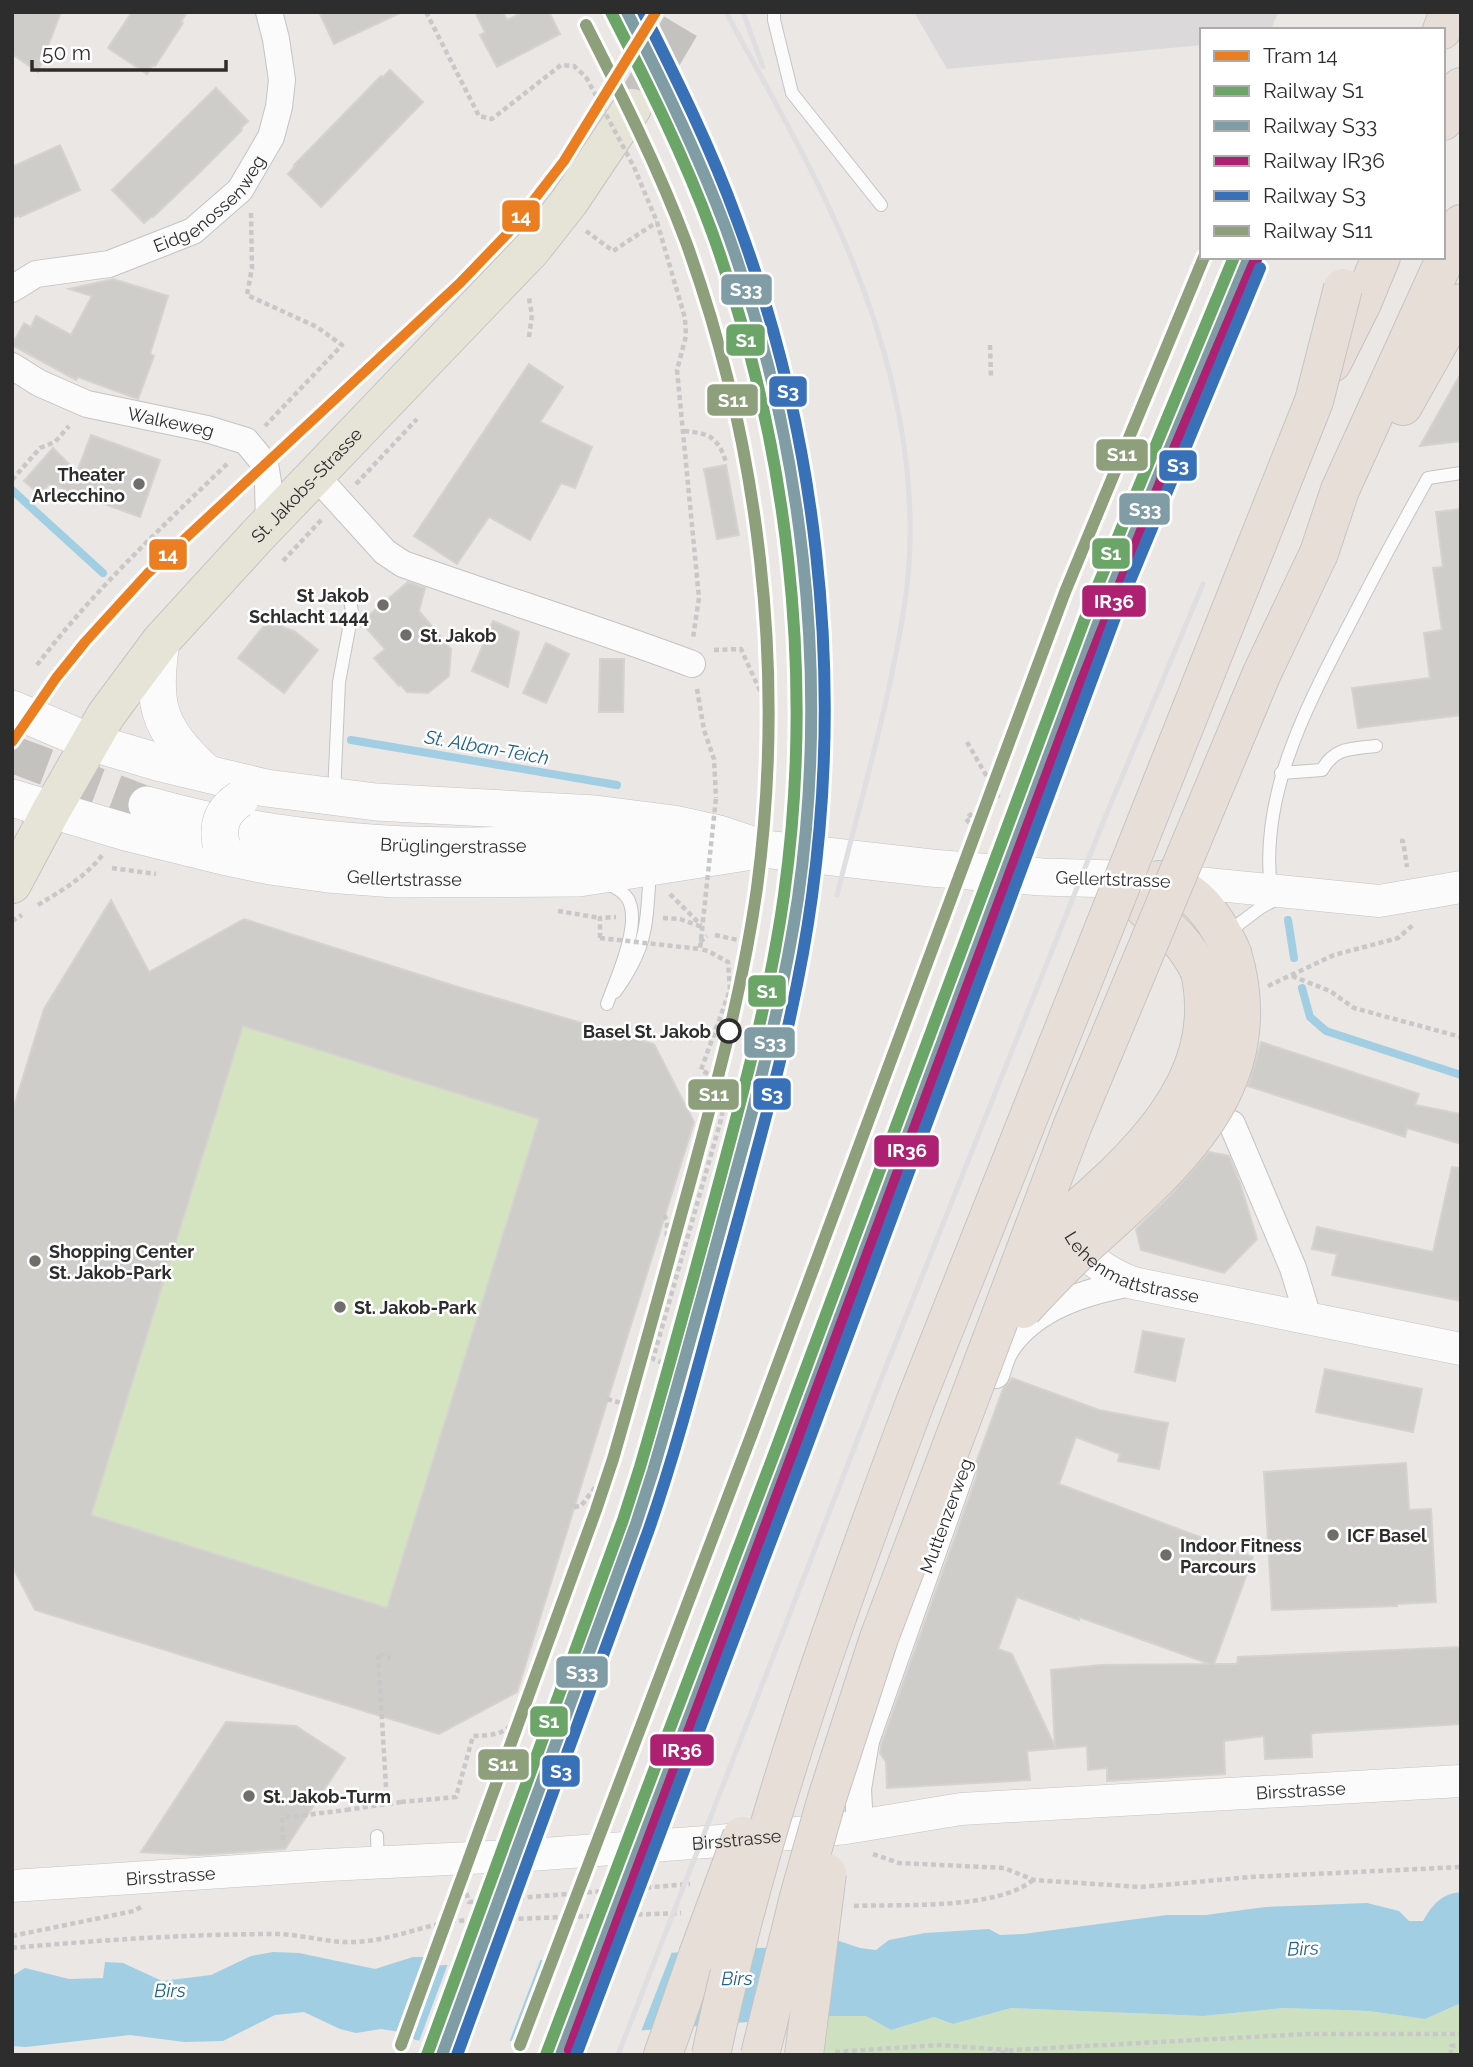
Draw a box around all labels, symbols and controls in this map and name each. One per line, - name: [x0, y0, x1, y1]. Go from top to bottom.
- scale bar: [32, 28, 226, 72]
- legend: [1200, 28, 1445, 259]
- text: 50 m: [42, 40, 91, 65]
- text: Tram 14: [1263, 43, 1338, 68]
- text: Railway S1: [1263, 78, 1364, 103]
- text: Railway S33: [1263, 113, 1377, 138]
- text: Railway IR36: [1263, 148, 1385, 173]
- street label: Eidgenossenweg: [150, 151, 269, 256]
- text: Railway S3: [1263, 183, 1366, 208]
- line badge: 14: [501, 199, 541, 233]
- text: 14: [511, 205, 531, 227]
- text: Railway S11: [1263, 218, 1373, 243]
- line badge: S33: [720, 273, 773, 306]
- text: S33: [730, 278, 762, 300]
- line badge: S1: [725, 323, 766, 357]
- text: S1: [735, 329, 757, 351]
- line badge: S3: [768, 375, 808, 408]
- text: S3: [777, 380, 799, 402]
- line badge: S11: [706, 383, 759, 417]
- text: S11: [718, 389, 748, 411]
- street label: Walkeweg: [126, 402, 217, 441]
- street label: St. Jakobs-Strasse: [246, 423, 366, 546]
- line badge: S11: [1095, 438, 1149, 472]
- text: S11: [1107, 443, 1137, 465]
- line badge: S3: [1158, 449, 1198, 482]
- text: S3: [1167, 454, 1189, 476]
- place label: Theater Arlecchino: [32, 464, 125, 506]
- marker: Theater Arlecchino: [131, 476, 147, 492]
- line badge: S33: [1118, 492, 1171, 526]
- text: S33: [1129, 498, 1161, 520]
- line badge: S1: [1091, 537, 1131, 570]
- line badge: 14: [148, 538, 188, 571]
- text: S1: [1100, 542, 1122, 564]
- text: 14: [158, 543, 178, 565]
- line badge: IR36: [1081, 584, 1147, 618]
- place label: St Jakob Schlacht 1444: [249, 585, 369, 627]
- text: IR36: [1094, 590, 1134, 612]
- marker: St Jakob Schlacht 1444: [375, 597, 391, 613]
- place label: St. Jakob: [420, 625, 497, 646]
- marker: St. Jakob: [398, 627, 414, 643]
- water label: St. Alban-Teich: [422, 725, 551, 769]
- street label: Brüglingerstrasse: [380, 833, 527, 857]
- street label: Gellertstrasse: [346, 865, 462, 890]
- street label: Gellertstrasse: [1055, 867, 1171, 892]
- line badge: S1: [747, 974, 787, 1008]
- text: S1: [756, 980, 778, 1002]
- marker: Basel St. Jakob: [717, 1019, 741, 1043]
- place label: Basel St. Jakob: [583, 1021, 711, 1042]
- line badge: S33: [743, 1026, 796, 1059]
- text: S33: [754, 1031, 786, 1053]
- line badge: S3: [752, 1077, 792, 1111]
- line badge: S11: [687, 1078, 740, 1111]
- text: S11: [699, 1083, 729, 1105]
- text: S3: [761, 1083, 783, 1105]
- line badge: IR36: [873, 1134, 940, 1168]
- text: IR36: [887, 1139, 927, 1161]
- street label: Lehenmattstrasse: [1061, 1227, 1201, 1307]
- place label: Shopping Center St. Jakob-Park: [49, 1241, 194, 1283]
- marker: Shopping Center St. Jakob-Park: [27, 1253, 43, 1269]
- place label: St. Jakob-Park: [354, 1297, 477, 1318]
- marker: St. Jakob-Park: [332, 1299, 348, 1315]
- street label: Muttenzerweg: [915, 1456, 977, 1576]
- place label: ICF Basel: [1347, 1525, 1427, 1546]
- marker: ICF Basel: [1325, 1527, 1341, 1543]
- place label: Indoor Fitness Parcours: [1180, 1535, 1302, 1577]
- marker: Indoor Fitness Parcours: [1158, 1547, 1174, 1563]
- line badge: S33: [555, 1655, 609, 1689]
- text: S33: [566, 1661, 598, 1683]
- line badge: S1: [529, 1705, 569, 1738]
- text: S1: [538, 1710, 560, 1732]
- line badge: IR36: [649, 1733, 715, 1767]
- text: IR36: [662, 1739, 702, 1761]
- line badge: S11: [477, 1748, 530, 1781]
- text: S11: [488, 1753, 518, 1775]
- line badge: S3: [541, 1754, 581, 1788]
- text: S3: [550, 1760, 572, 1782]
- street label: Birsstrasse: [1255, 1777, 1347, 1803]
- place label: St. Jakob-Turm: [263, 1786, 391, 1807]
- marker: St. Jakob-Turm: [241, 1788, 257, 1804]
- street label: Birsstrasse: [691, 1824, 783, 1853]
- street label: Birsstrasse: [125, 1862, 217, 1889]
- water label: Birs: [1287, 1936, 1319, 1960]
- water label: Birs: [721, 1967, 753, 1989]
- water label: Birs: [154, 1979, 186, 2001]

